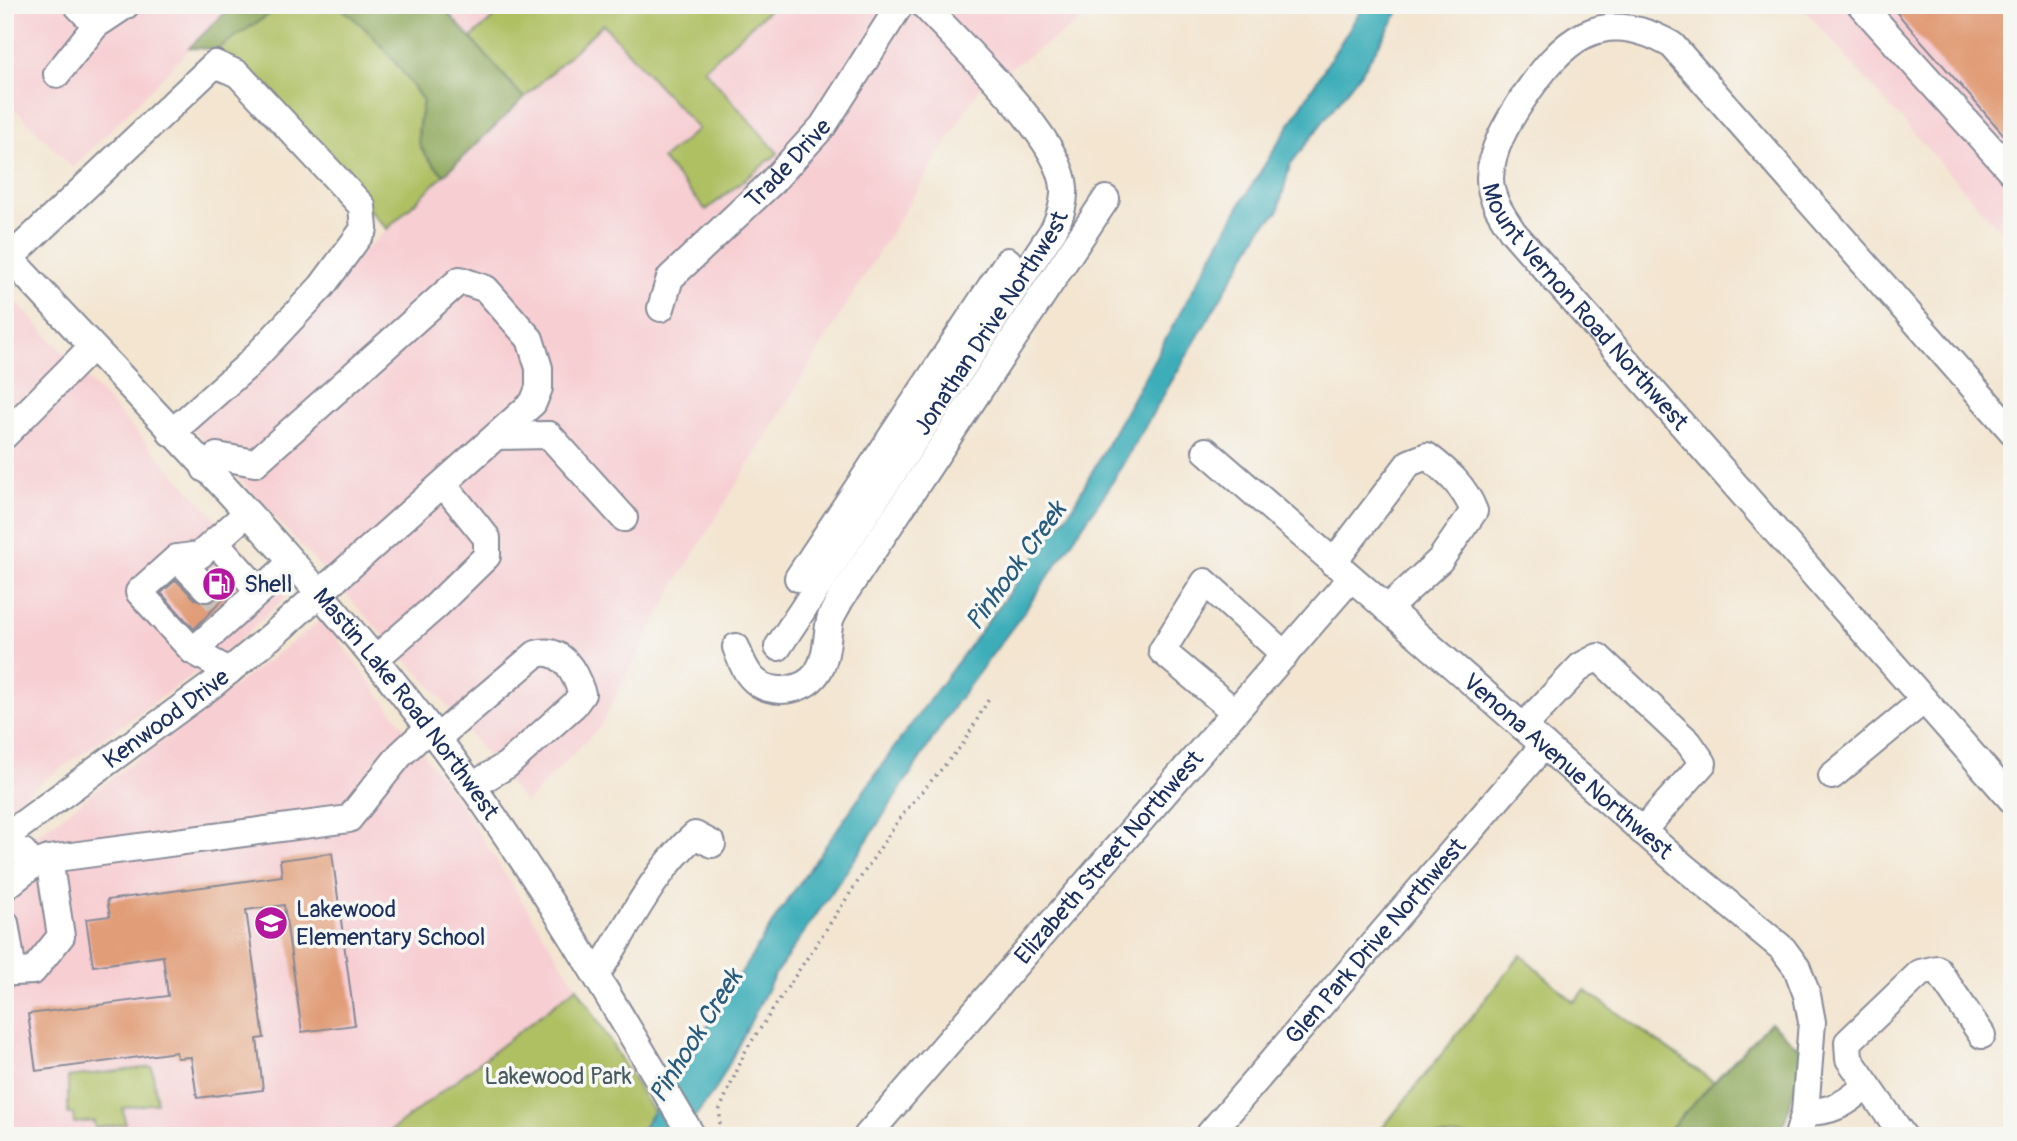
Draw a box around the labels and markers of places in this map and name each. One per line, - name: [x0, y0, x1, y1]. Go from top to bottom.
- fuel station icon: Shell: [200, 565, 238, 603]
- place label: Shell: [244, 570, 293, 599]
- place label: Lakewood Elementary School: [296, 895, 486, 952]
- school or university icon: Lakewood Elementary School: [252, 904, 290, 942]

